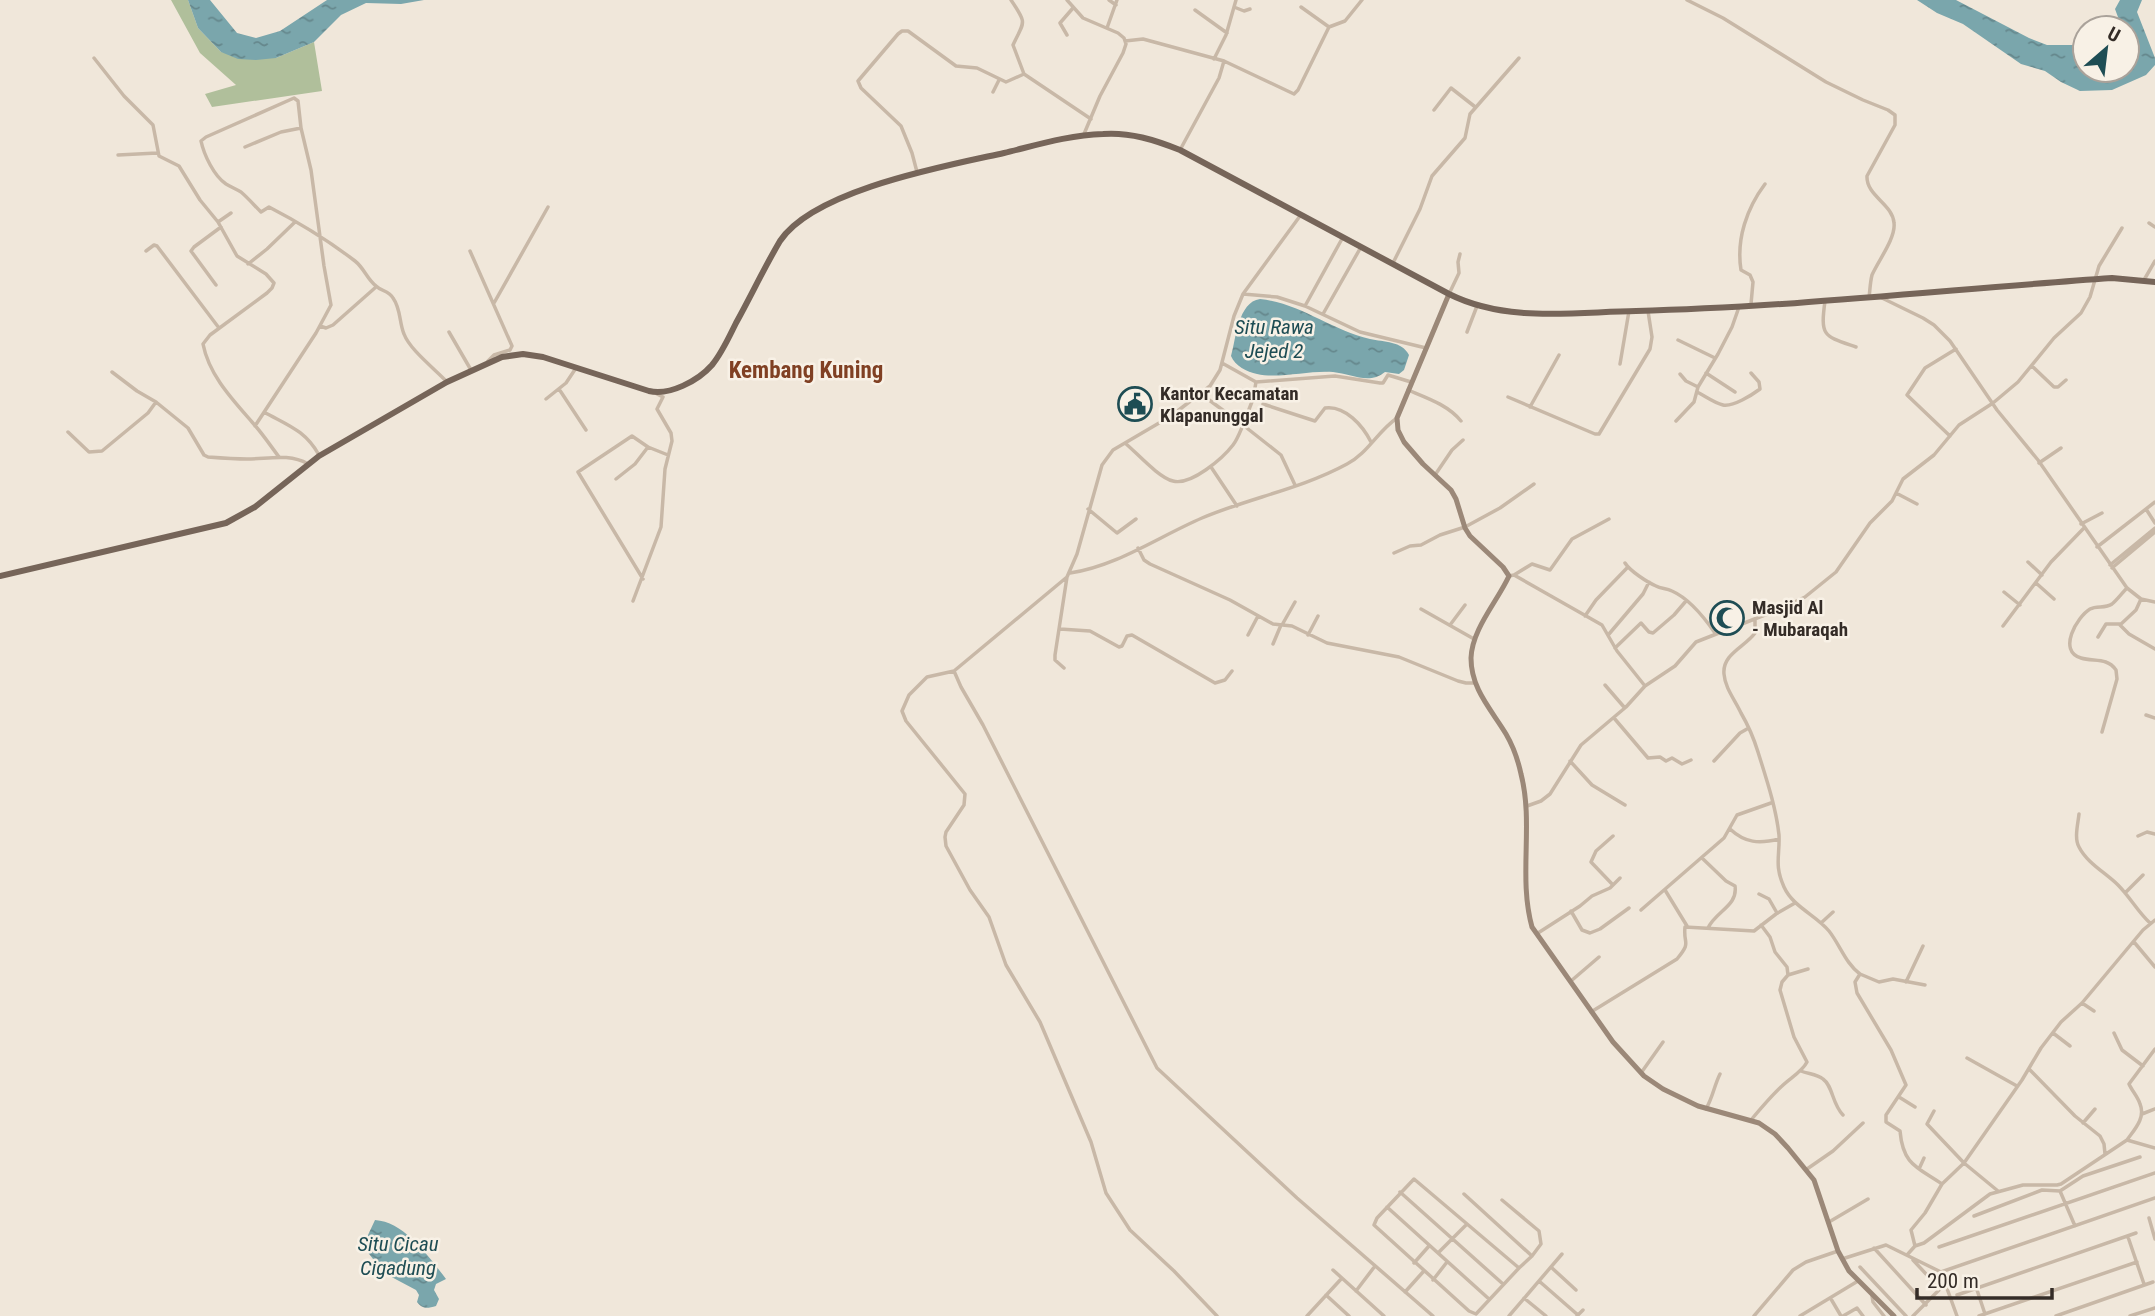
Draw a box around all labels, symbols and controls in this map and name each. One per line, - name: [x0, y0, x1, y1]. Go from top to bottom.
- north arrow: [2071, 14, 2141, 84]
- text: U: [2104, 22, 2124, 47]
- water label: Situ Rawa Jejed 2: [1234, 315, 1314, 363]
- district label: Kembang Kuning: [729, 357, 883, 384]
- place label: Kantor Kecamatan Klapanunggal: [1160, 382, 1299, 427]
- public building icon: Kantor Kecamatan Klapanunggal: [1116, 385, 1154, 423]
- place label: Masjid Al - Mubaraqah: [1752, 596, 1848, 641]
- mosque icon: Masjid Al - Mubaraqah: [1708, 599, 1746, 637]
- water label: Situ Cicau Cigadung: [357, 1232, 439, 1280]
- scale bar: [1917, 1256, 2052, 1300]
- text: 200 m: [1927, 1269, 1979, 1293]

